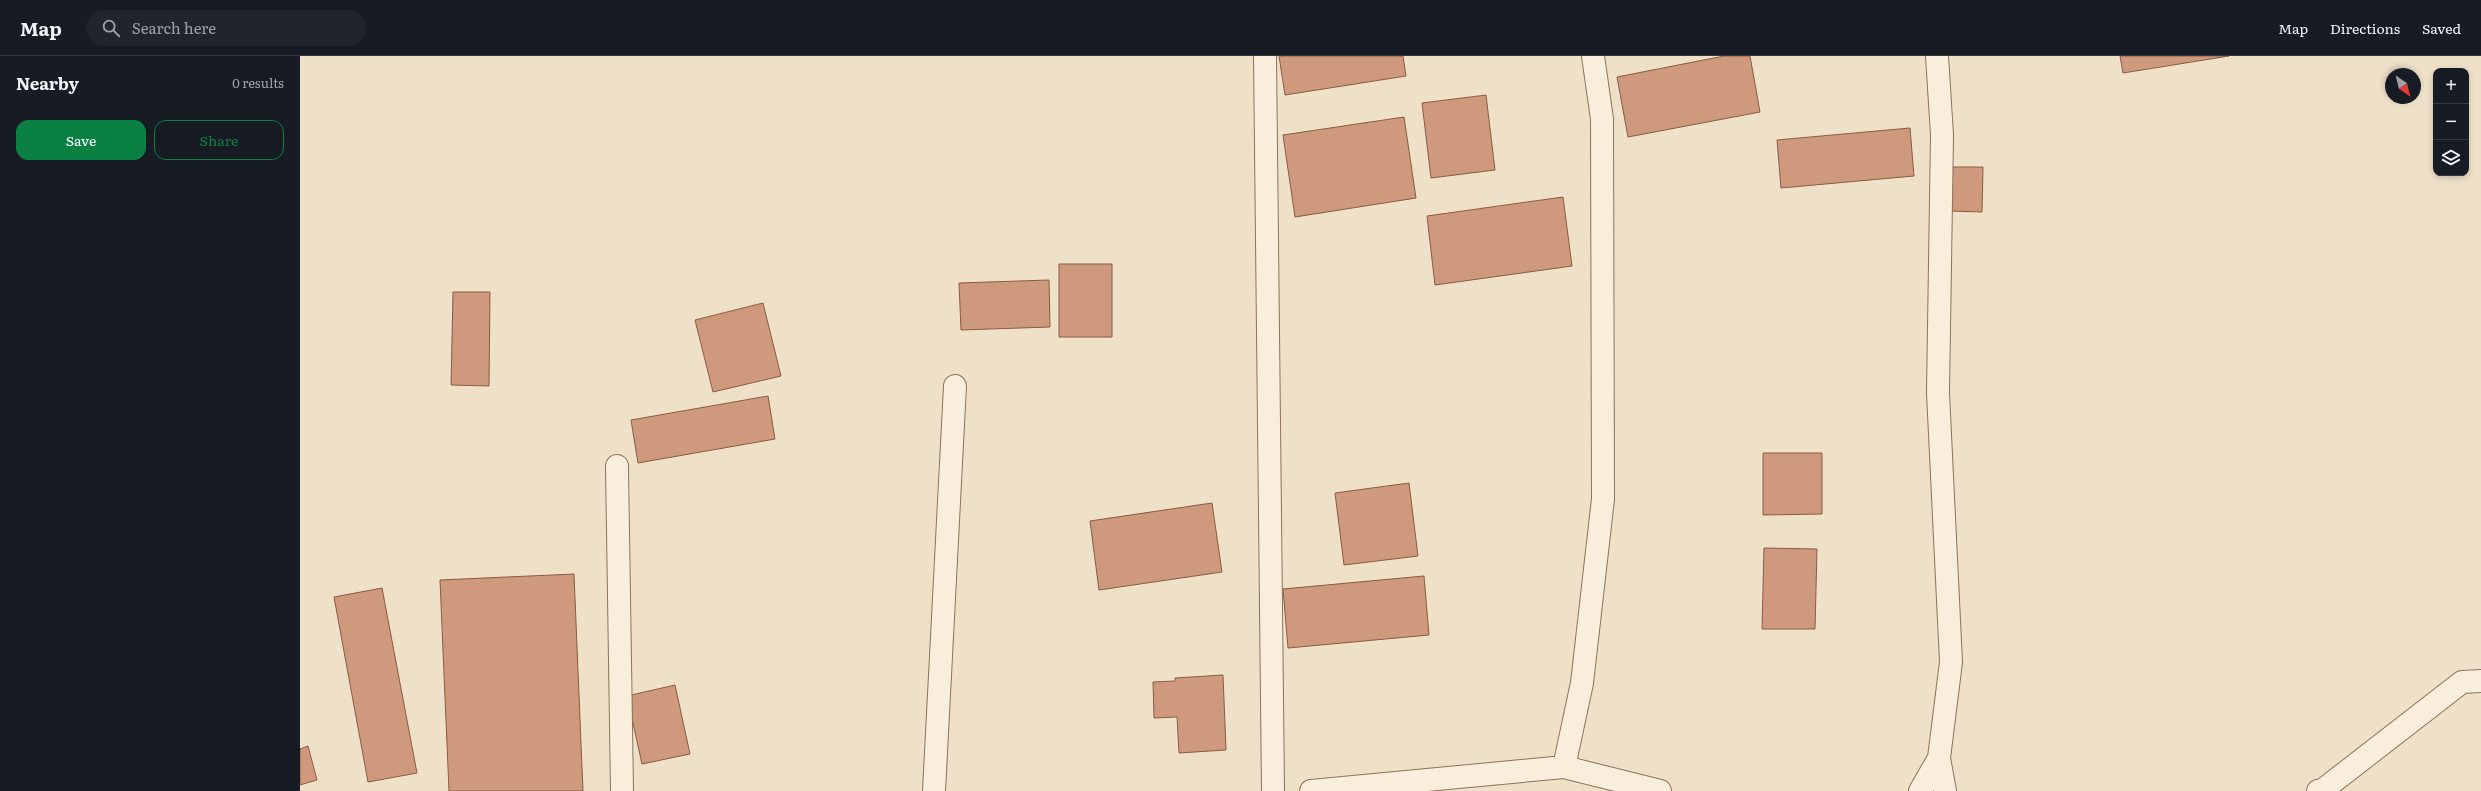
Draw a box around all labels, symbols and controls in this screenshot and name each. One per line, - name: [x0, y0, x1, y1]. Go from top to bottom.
- search box: [86, 10, 366, 46]
- text: Map: [20, 14, 62, 42]
- text: Search here: [132, 16, 216, 39]
- icon: search: [100, 17, 122, 39]
- text: Map: [2278, 18, 2308, 38]
- text: Directions: [2330, 18, 2400, 38]
- text: Saved: [2422, 18, 2461, 38]
- north arrow: [2385, 68, 2421, 104]
- map controls: [2433, 68, 2469, 176]
- button: +: [2433, 68, 2469, 104]
- text: Nearby: [16, 70, 79, 95]
- text: 0 results: [232, 73, 284, 92]
- button: −: [2433, 104, 2469, 140]
- button: Save: [16, 120, 146, 160]
- button: Share: [154, 120, 284, 160]
- button: layers: [2433, 140, 2469, 176]

